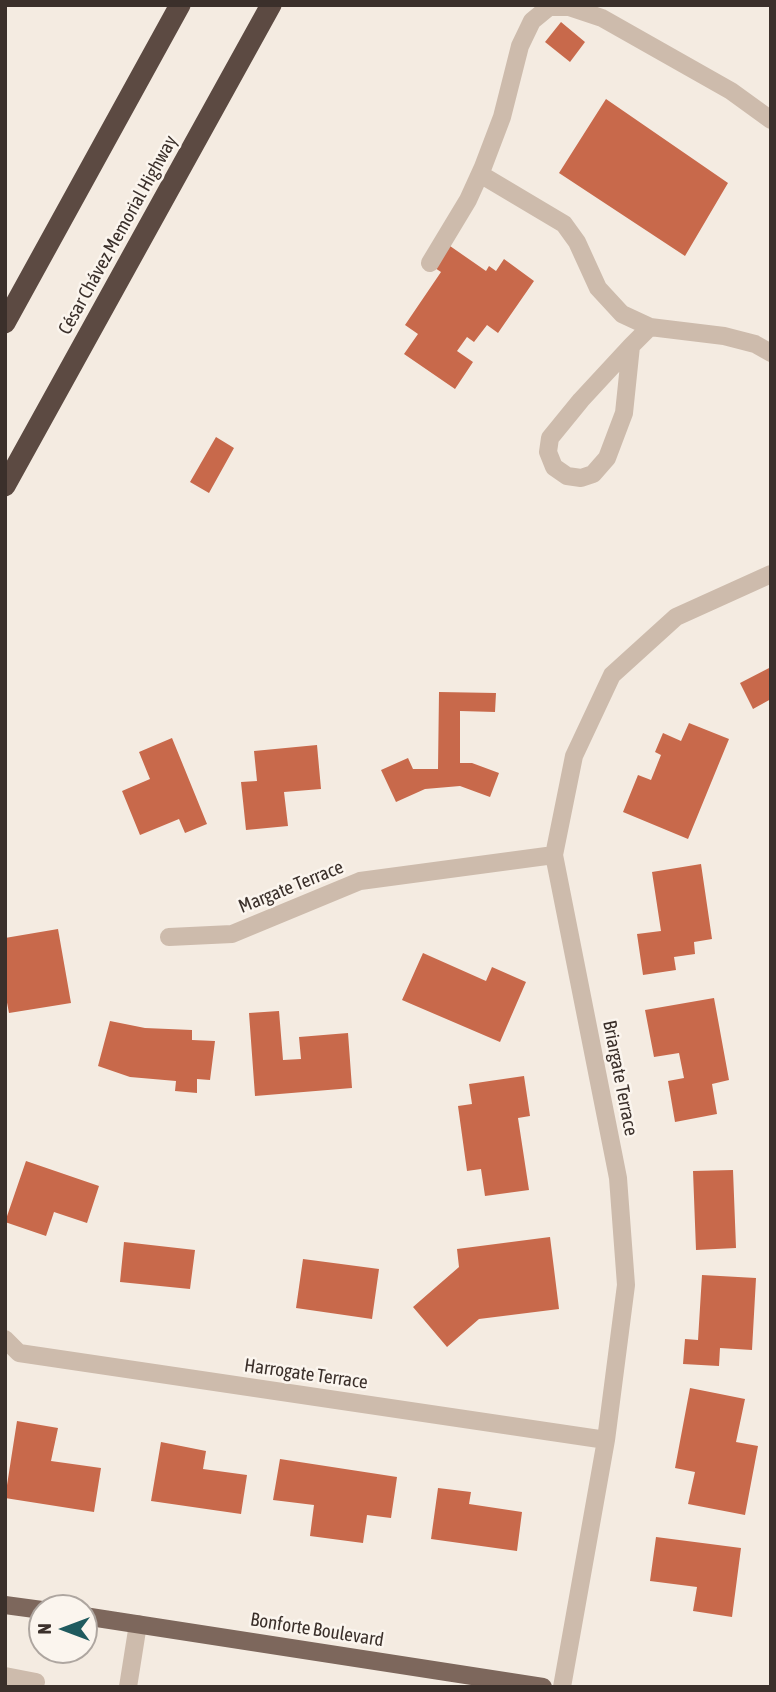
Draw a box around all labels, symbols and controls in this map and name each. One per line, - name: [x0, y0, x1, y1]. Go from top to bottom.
- street label: César Chávez Memorial Highway: [54, 131, 182, 339]
- street label: Margate Terrace: [235, 856, 347, 918]
- street label: Briargate Terrace: [598, 1018, 642, 1138]
- street label: Harrogate Terrace: [243, 1354, 369, 1394]
- north arrow: [28, 1594, 98, 1664]
- street label: Bonforte Boulevard: [249, 1608, 385, 1652]
- text: N: [33, 1623, 55, 1635]

